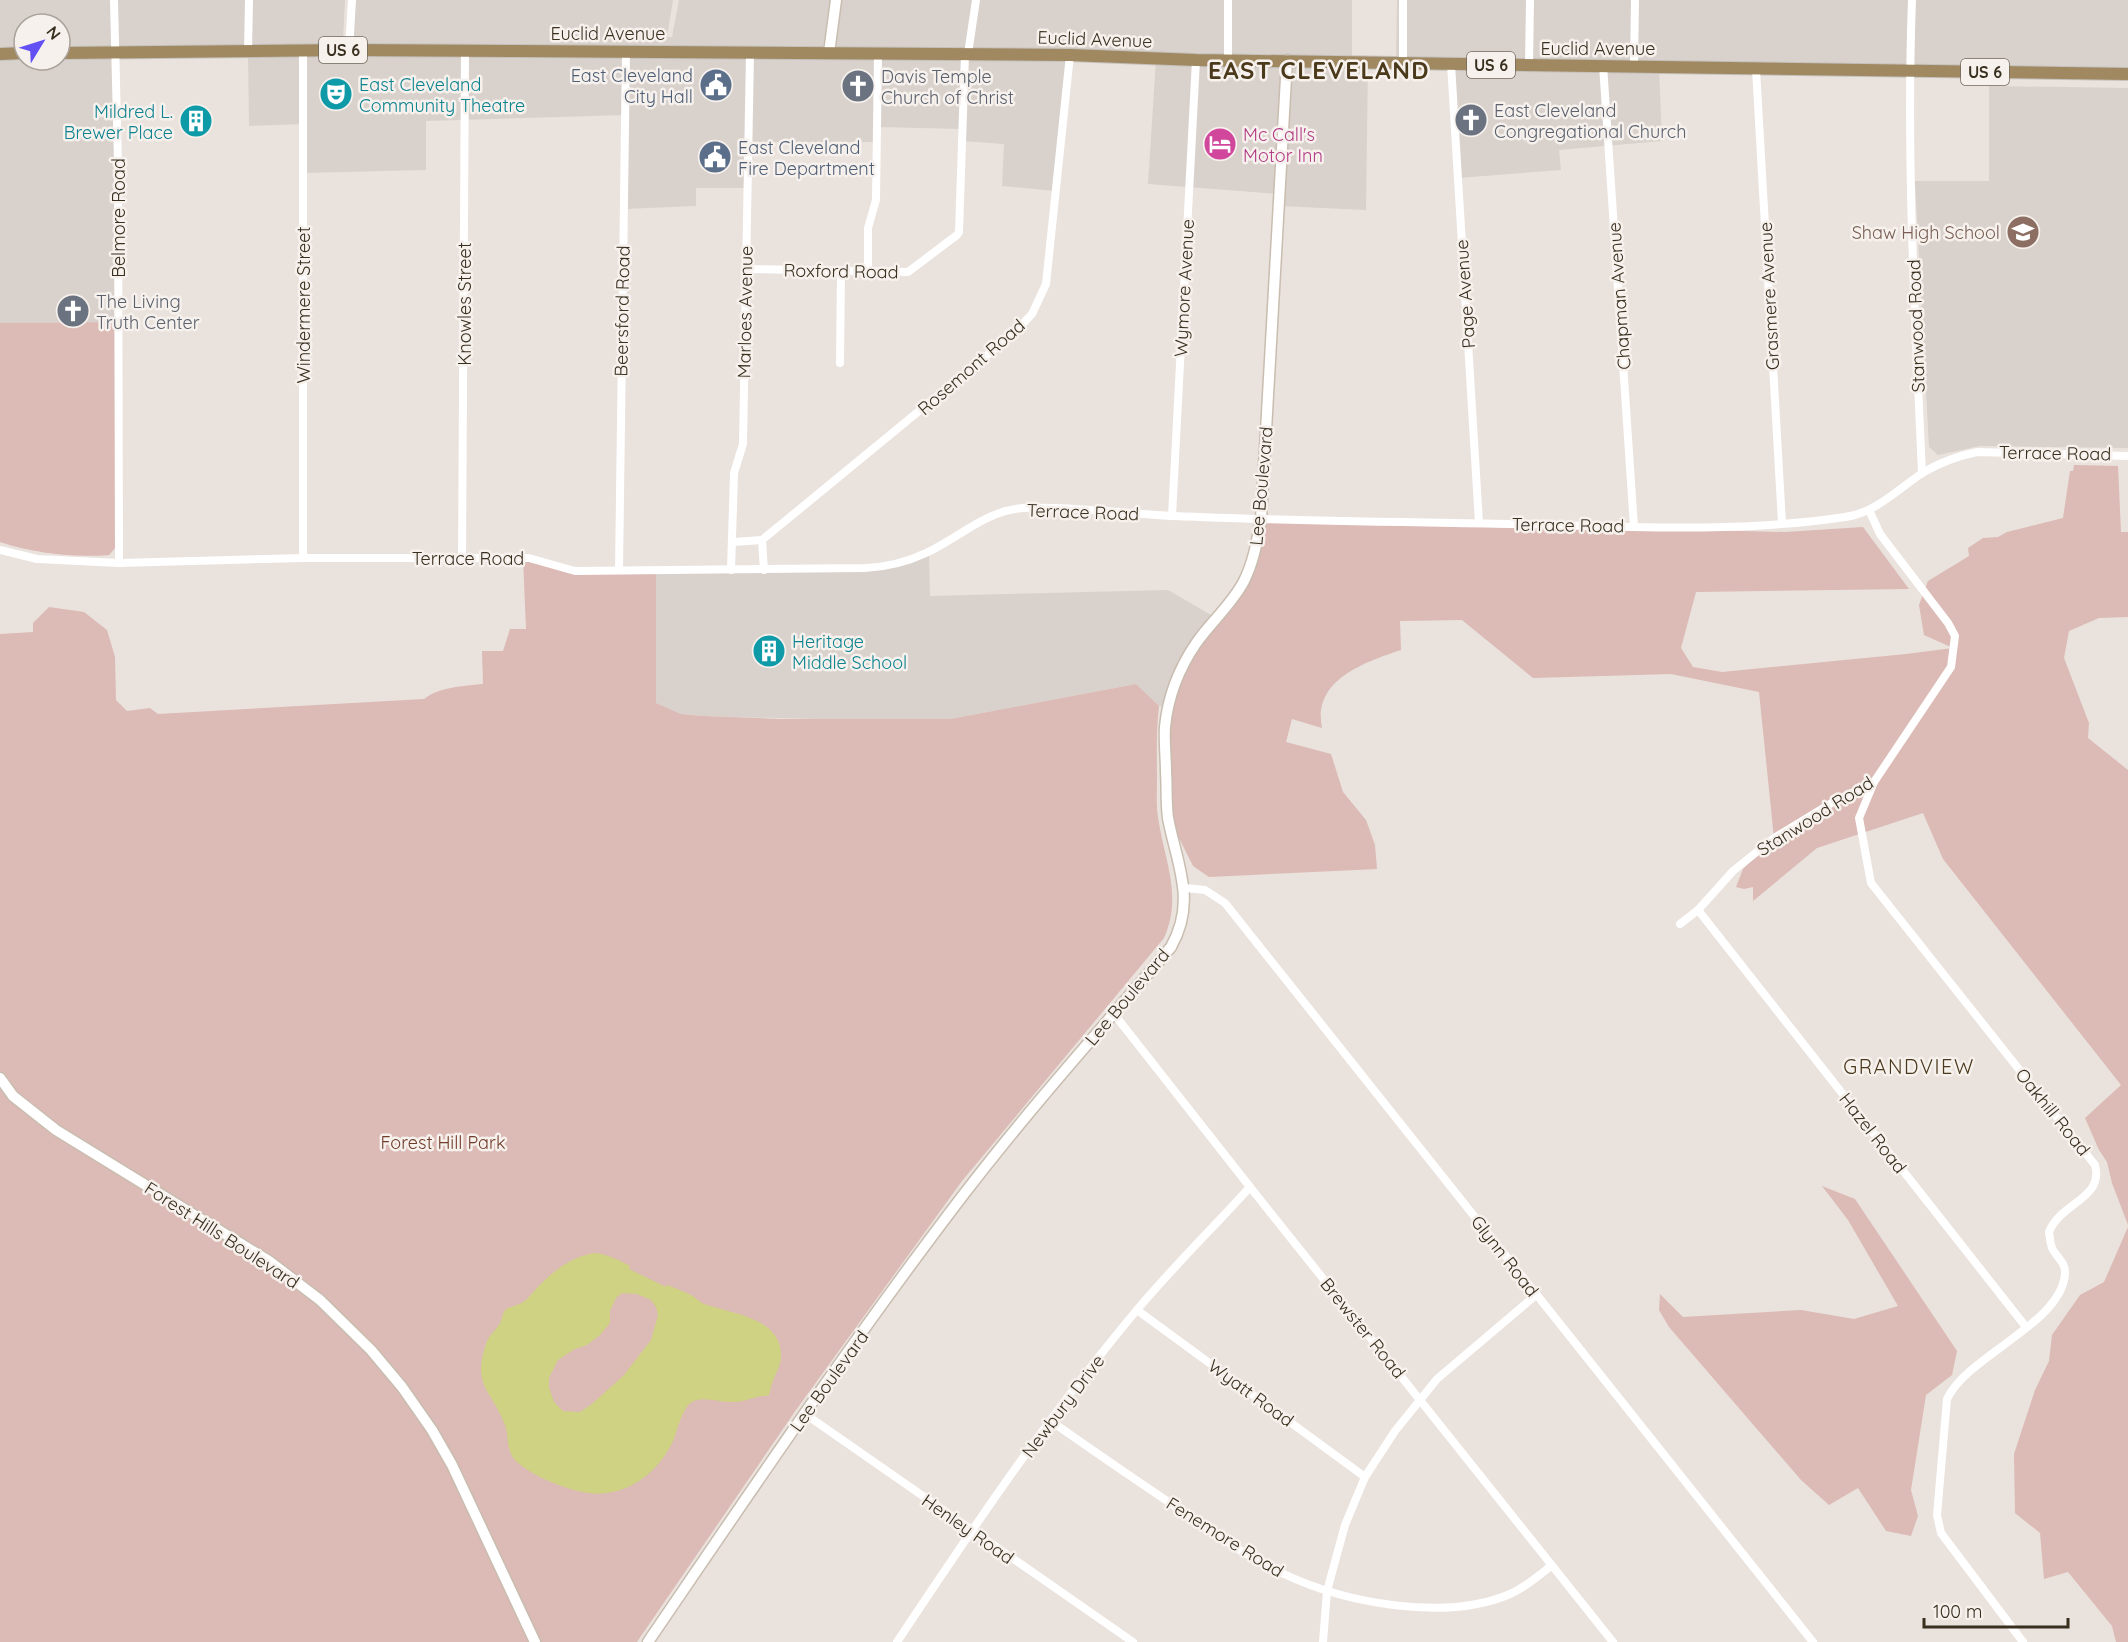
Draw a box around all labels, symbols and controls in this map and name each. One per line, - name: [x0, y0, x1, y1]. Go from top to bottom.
- north arrow: [12, 12, 72, 72]
- text: N: [42, 22, 65, 44]
- street label: Euclid Avenue: [551, 22, 665, 45]
- street label: Euclid Avenue: [1037, 26, 1153, 52]
- road number: US 6: [319, 37, 367, 63]
- street label: Euclid Avenue: [1541, 37, 1655, 60]
- road number: US 6: [1467, 52, 1515, 78]
- district label: EAST CLEVELAND: [1208, 55, 1430, 85]
- road number: US 6: [1961, 59, 2009, 85]
- place label: East Cleveland City Hall: [571, 64, 693, 108]
- place label: Davis Temple Church of Christ: [881, 65, 1014, 109]
- public building icon: East Cleveland City Hall: [698, 67, 734, 103]
- church icon: Davis Temple Church of Christ: [840, 68, 876, 104]
- place label: East Cleveland Community Theatre: [359, 73, 525, 117]
- theatre icon: East Cleveland Community Theatre: [318, 76, 354, 112]
- place label: East Cleveland Congregational Church: [1494, 99, 1686, 143]
- place label: Mildred L. Brewer Place: [64, 100, 173, 144]
- church icon: East Cleveland Congregational Church: [1453, 102, 1489, 138]
- building icon: Mildred L. Brewer Place: [178, 103, 214, 139]
- place label: Mc Call's Motor Inn: [1243, 123, 1323, 167]
- hotel icon: Mc Call's Motor Inn: [1202, 126, 1238, 162]
- place label: East Cleveland Fire Department: [738, 136, 875, 180]
- public building icon: East Cleveland Fire Department: [697, 139, 733, 175]
- street label: Belmore Road: [107, 158, 130, 278]
- school or university icon: Shaw High School: [2005, 214, 2041, 250]
- street label: Wymore Avenue: [1169, 218, 1199, 358]
- street label: Chapman Avenue: [1602, 221, 1636, 371]
- street label: Grasmere Avenue: [1754, 221, 1784, 371]
- place label: Shaw High School: [1852, 221, 2000, 244]
- street label: Windermere Street: [292, 226, 315, 384]
- street label: Page Avenue: [1450, 239, 1480, 349]
- street label: Knowles Street: [453, 242, 476, 366]
- street label: Beersford Road: [609, 245, 635, 377]
- street label: Marloes Avenue: [732, 245, 758, 379]
- street label: Roxford Road: [783, 258, 899, 284]
- street label: Stanwood Road: [1902, 259, 1930, 393]
- place label: The Living Truth Center: [96, 290, 200, 334]
- church icon: The Living Truth Center: [55, 293, 91, 329]
- street label: Rosemont Road: [913, 314, 1029, 420]
- street label: Lee Boulevard: [1244, 425, 1278, 547]
- street label: Terrace Road: [1999, 441, 2111, 465]
- street label: Terrace Road: [1026, 499, 1140, 525]
- street label: Terrace Road: [1512, 513, 1624, 537]
- street label: Terrace Road: [412, 547, 524, 570]
- place label: Heritage Middle School: [792, 630, 907, 674]
- building icon: Heritage Middle School: [751, 633, 787, 669]
- street label: Stanwood Road: [1752, 771, 1878, 861]
- street label: Lee Boulevard: [1080, 944, 1174, 1050]
- district label: GRANDVIEW: [1843, 1054, 1975, 1079]
- street label: Oakhill Road: [2011, 1064, 2095, 1160]
- street label: Hazel Road: [1834, 1088, 1912, 1178]
- park label: Forest Hill Park: [380, 1131, 506, 1154]
- street label: Forest Hills Boulevard: [140, 1176, 304, 1294]
- street label: Glynn Road: [1466, 1211, 1544, 1301]
- street label: Brewster Road: [1315, 1273, 1411, 1383]
- street label: Lee Boulevard: [785, 1326, 873, 1436]
- street label: Newbury Drive: [1017, 1350, 1109, 1462]
- street label: Wyatt Road: [1204, 1354, 1298, 1432]
- street label: Henley Road: [917, 1489, 1019, 1569]
- street label: Fenemore Road: [1162, 1492, 1288, 1582]
- scale bar: [1924, 1591, 2068, 1629]
- text: 100 m: [1933, 1600, 1982, 1623]

